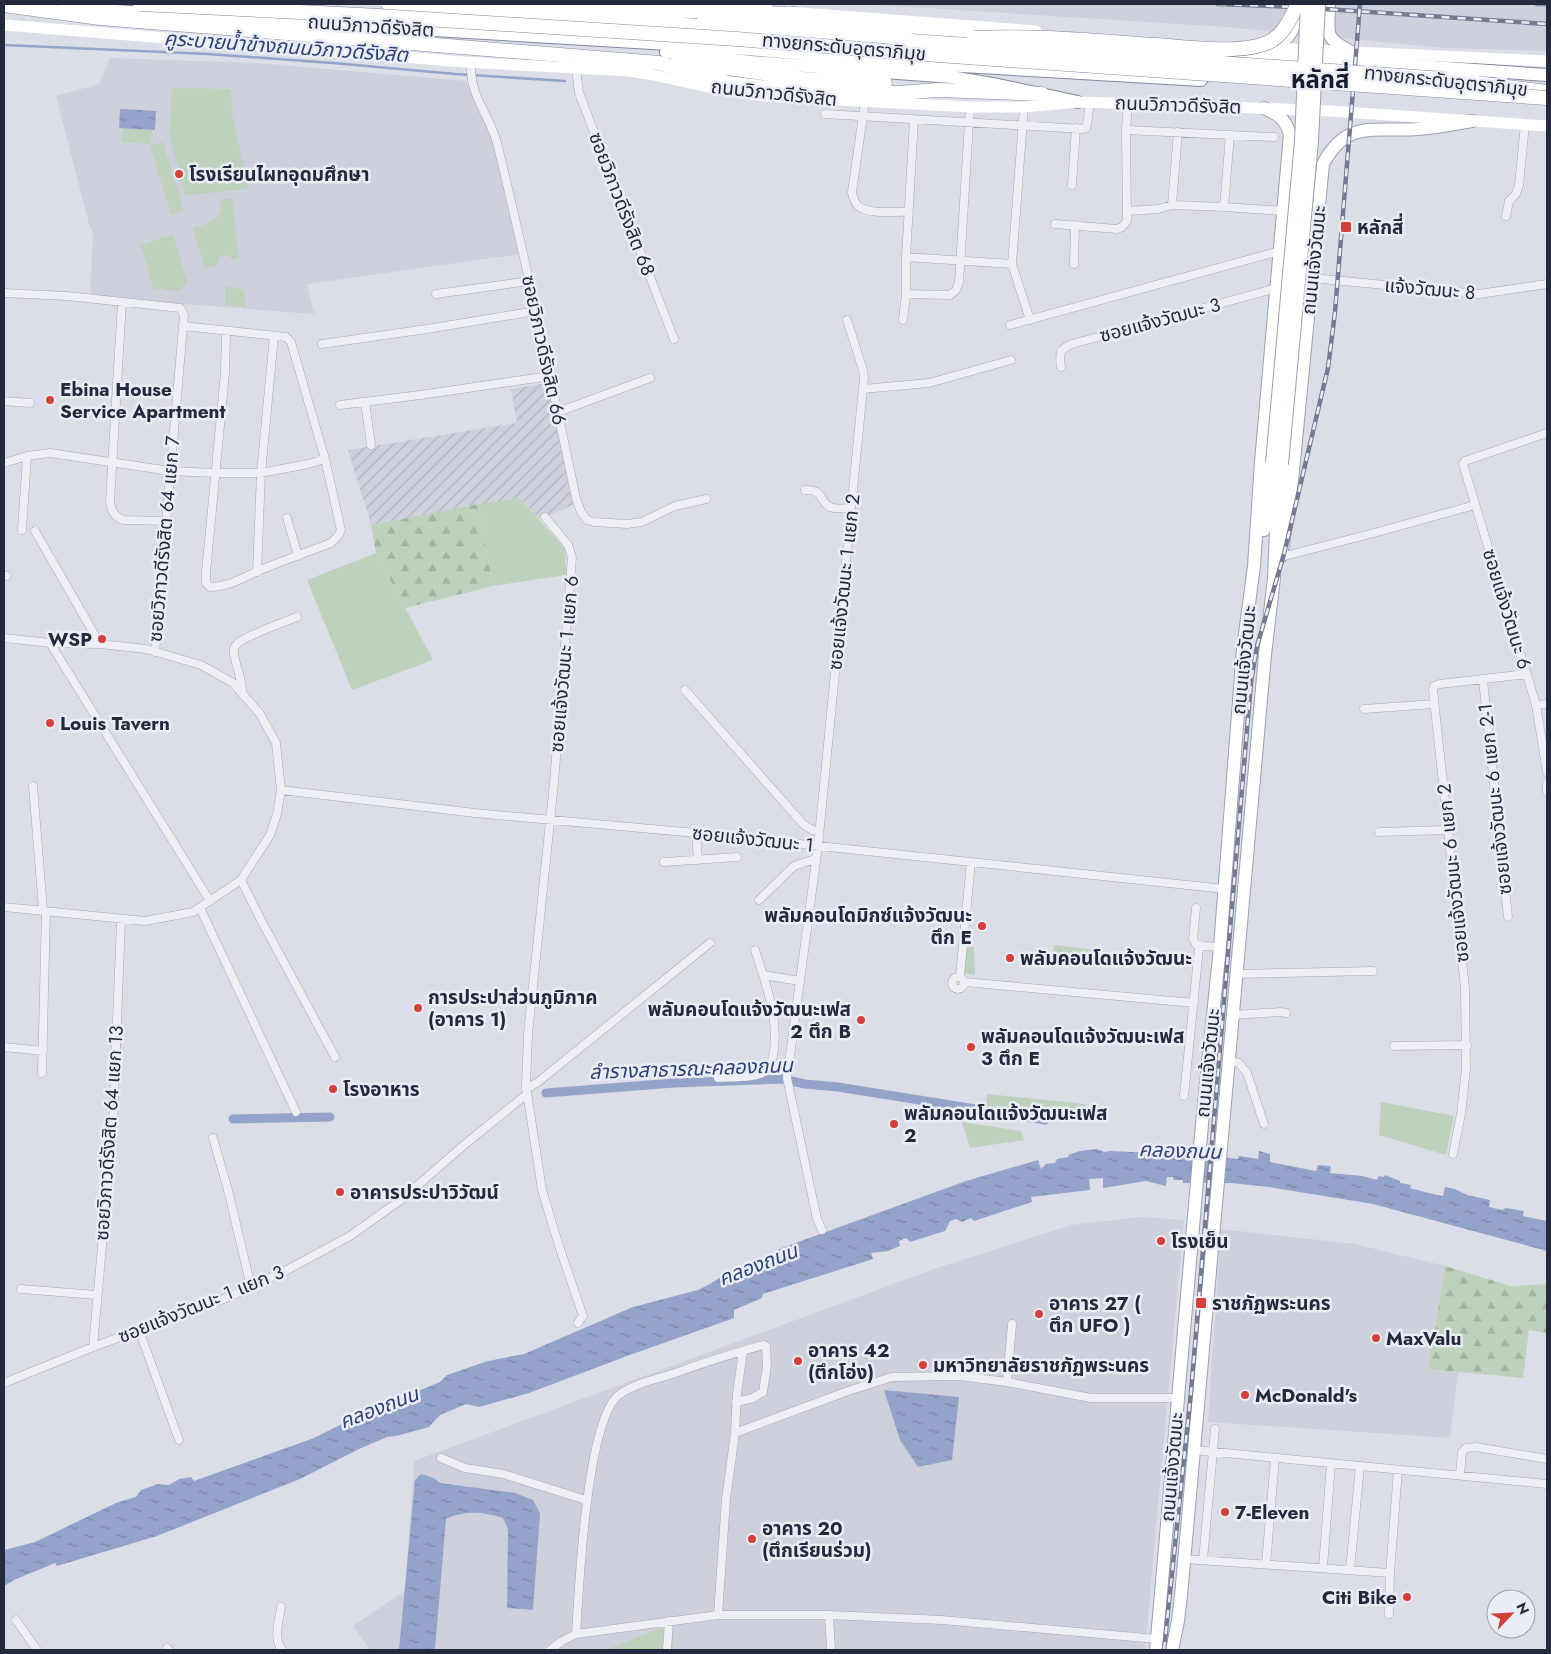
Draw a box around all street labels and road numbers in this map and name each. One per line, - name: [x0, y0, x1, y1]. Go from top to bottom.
- street label: ถนนวิภาวดีรังสิต: [307, 8, 435, 44]
- street label: ทางยกระดับอุตราภิมุข: [761, 26, 927, 68]
- street label: ทางยกระดับอุตราภิมุข: [1363, 59, 1529, 103]
- street label: ถนนวิภาวดีรังสิต: [710, 73, 838, 113]
- street label: ถนนวิภาวดีรังสิต: [1114, 89, 1242, 121]
- street label: ซอยวิภาวดีรังสิต 68: [582, 128, 662, 280]
- street label: ถนนแจ้งวัฒนะ: [1295, 204, 1333, 316]
- street label: แจ้งวัฒนะ 8: [1383, 272, 1477, 306]
- street label: ซอยวิภาวดีรังสิต 66: [515, 273, 573, 427]
- street label: ซอยแจ้งวัฒนะ 3: [1097, 291, 1223, 349]
- street label: ซอยวิภาวดีรังสิต 64 แยก 7: [142, 435, 186, 643]
- street label: ซอยแจ้งวัฒนะ 1 แยก 2: [821, 492, 867, 672]
- street label: ซอยแจ้งวัฒนะ 6: [1476, 546, 1538, 672]
- street label: ซอยแจ้งวัฒนะ 1 แยก 6: [543, 574, 585, 754]
- street label: ถนนแจ้งวัฒนะ: [1225, 604, 1263, 716]
- street label: ซอยแจ้งวัฒนะ 6 แยก 2-1: [1472, 702, 1518, 896]
- street label: ซอยแจ้งวัฒนะ 6 แยก 2: [1430, 782, 1476, 964]
- street label: ซอยแจ้งวัฒนะ 1: [691, 819, 815, 859]
- street label: ถนนแจ้งวัฒนะ: [1189, 1007, 1227, 1119]
- street label: ซอยวิภาวดีรังสิต 64 แยก 13: [88, 1024, 130, 1242]
- street label: ซอยแจ้งวัฒนะ 1 แยก 3: [114, 1258, 288, 1350]
- street label: ถนนแจ้งวัฒนะ: [1154, 1411, 1190, 1523]

